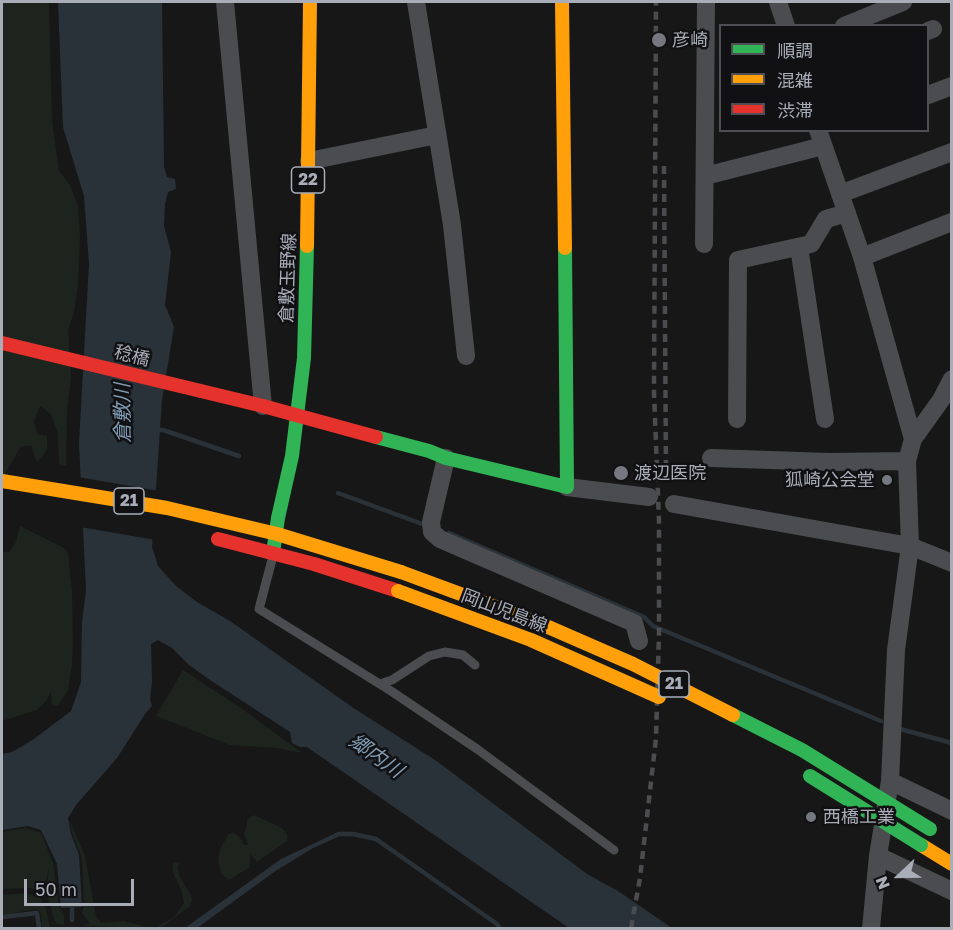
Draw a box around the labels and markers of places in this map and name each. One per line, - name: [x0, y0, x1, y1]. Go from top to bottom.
- place label: 彦崎: [672, 29, 708, 51]
- marker: 彦崎: [650, 31, 668, 49]
- place label: 渡辺医院: [634, 462, 706, 484]
- marker: 渡辺医院: [612, 464, 630, 482]
- place label: 狐崎公会堂: [785, 469, 875, 491]
- marker: 狐崎公会堂: [880, 473, 894, 487]
- place label: 西橋工業: [823, 806, 895, 828]
- marker: 西橋工業: [804, 810, 818, 824]

